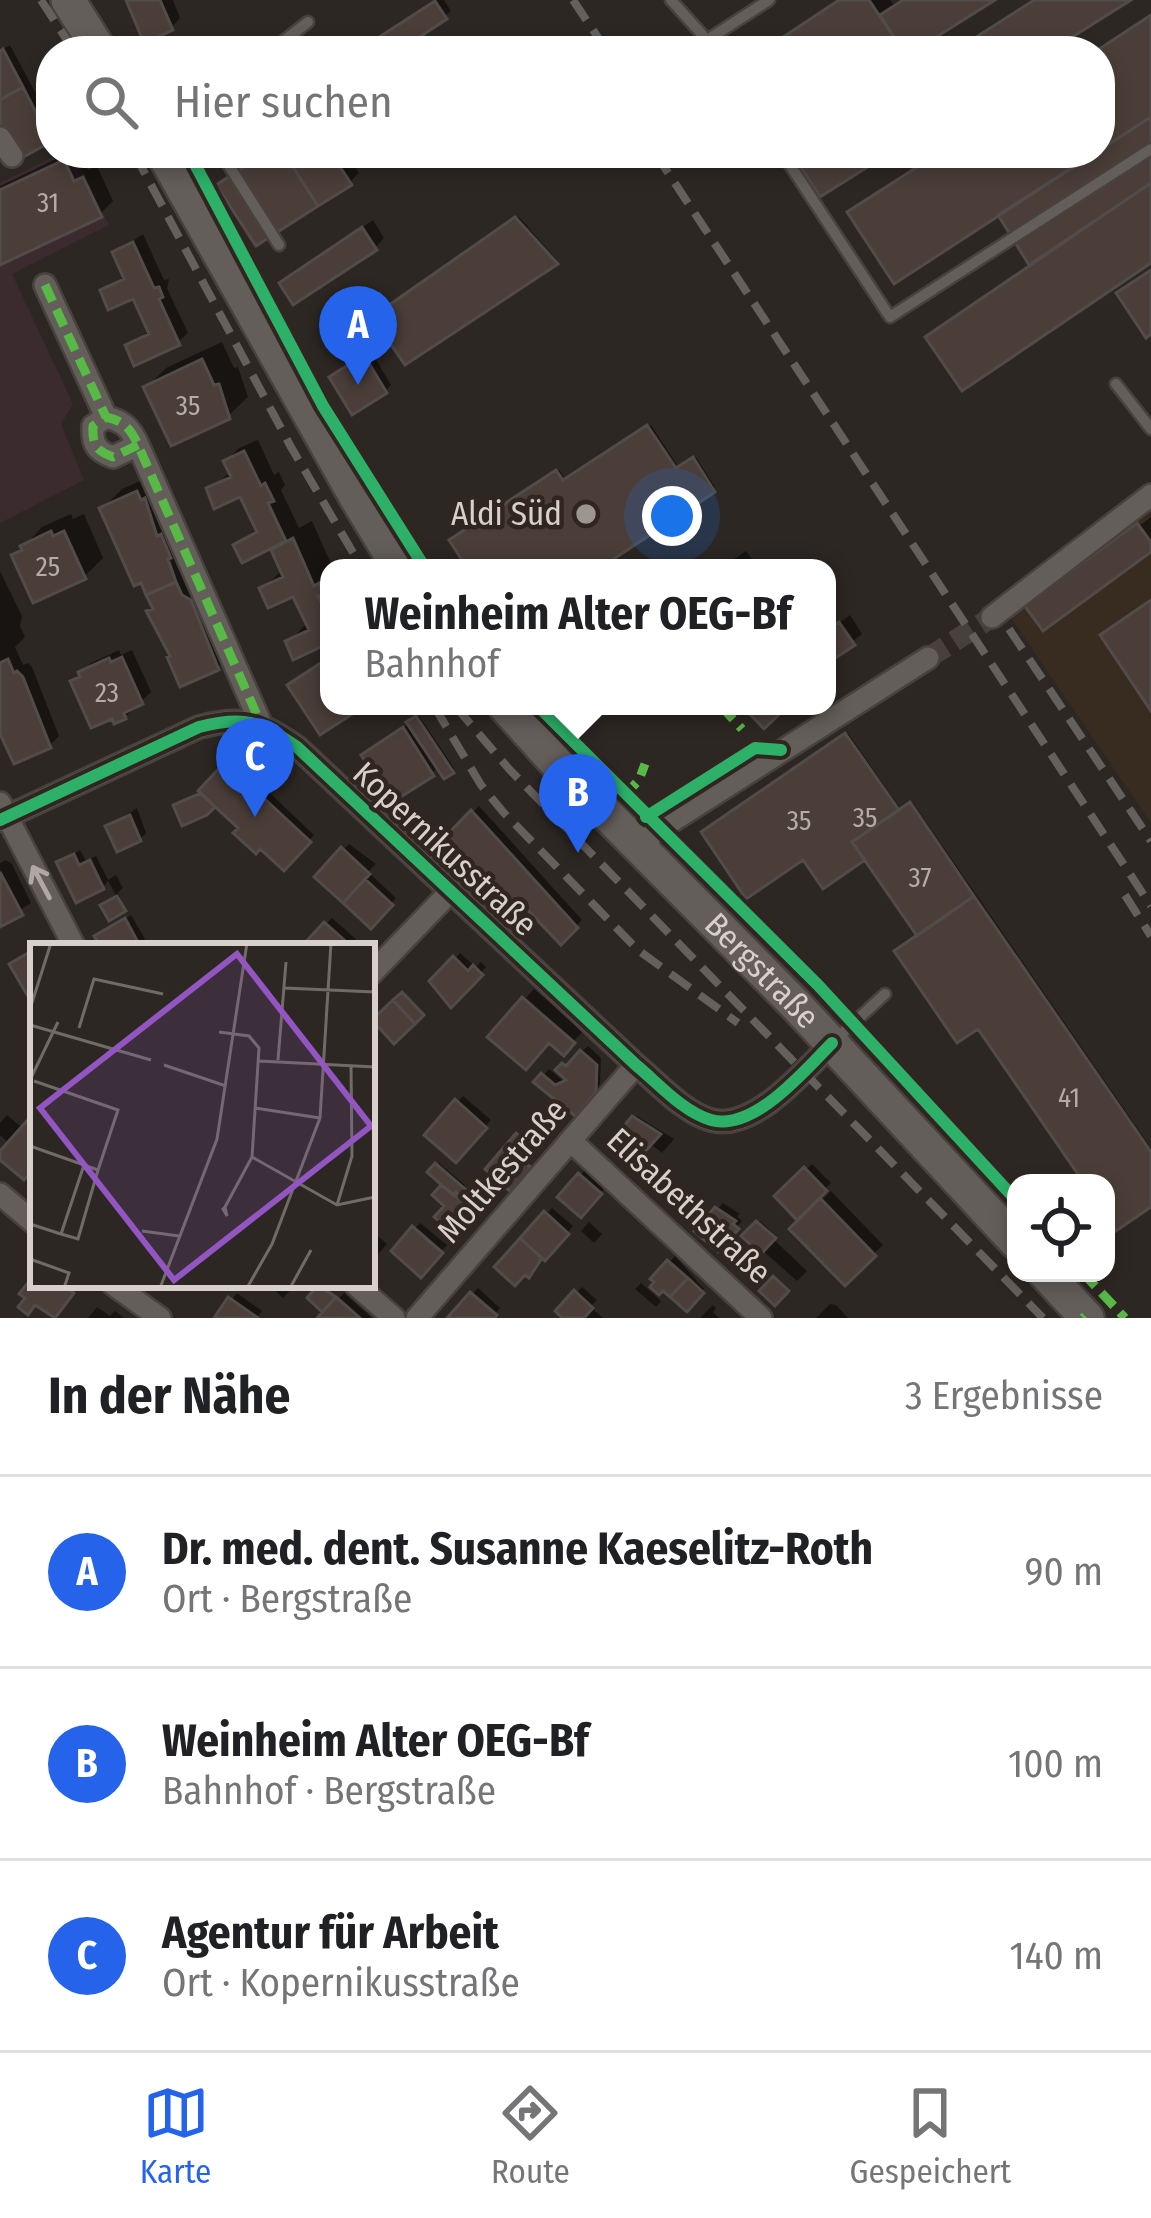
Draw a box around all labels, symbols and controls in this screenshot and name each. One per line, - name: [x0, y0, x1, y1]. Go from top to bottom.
- search box: [36, 36, 1115, 168]
- icon: search: [78, 69, 144, 135]
- text: Hier suchen: [174, 75, 393, 129]
- house number: 31: [37, 187, 59, 219]
- pin: A: [319, 286, 397, 385]
- house number: 35: [176, 390, 200, 422]
- your location: [642, 486, 702, 546]
- place label: Aldi Süd: [451, 494, 562, 534]
- marker: Aldi Süd: [573, 501, 599, 527]
- house number: 25: [36, 551, 60, 583]
- popup: [320, 559, 836, 715]
- text: Weinheim Alter OEG-Bf: [365, 587, 791, 641]
- text: Bahnhof: [365, 641, 499, 687]
- house number: 23: [95, 677, 119, 709]
- pin: C: [216, 718, 294, 817]
- street label: Kopernikusstraße: [345, 754, 545, 944]
- pin: B: [539, 754, 617, 853]
- house number: 35: [853, 802, 877, 834]
- house number: 35: [787, 805, 811, 837]
- house number: 37: [909, 862, 932, 894]
- one-way arrow: [28, 864, 51, 900]
- street label: Bergstraße: [696, 905, 828, 1037]
- inset map: [30, 943, 375, 1288]
- house number: 41: [1058, 1082, 1080, 1114]
- street label: Moltkestraße: [429, 1091, 575, 1251]
- street label: Elisabethstraße: [599, 1120, 779, 1292]
- map controls: [1007, 1174, 1115, 1282]
- button: locate: [1007, 1174, 1115, 1282]
- text: In der Nähe: [48, 1365, 290, 1427]
- text: 3 Ergebnisse: [905, 1373, 1103, 1419]
- text: Dr. med. dent. Susanne Kaeselitz-Roth: [162, 1522, 873, 1576]
- text: A: [76, 1549, 98, 1595]
- text: 90 m: [1025, 1549, 1103, 1595]
- text: Ort · Bergstraße: [162, 1576, 412, 1622]
- text: Weinheim Alter OEG-Bf: [162, 1714, 589, 1768]
- text: B: [76, 1741, 98, 1787]
- text: 100 m: [1008, 1741, 1103, 1787]
- text: Bahnhof · Bergstraße: [162, 1768, 496, 1814]
- text: Agentur für Arbeit: [162, 1906, 499, 1960]
- text: C: [77, 1933, 97, 1979]
- text: 140 m: [1009, 1933, 1103, 1979]
- text: Ort · Kopernikusstraße: [162, 1960, 520, 2006]
- tab: Karte: [140, 2080, 211, 2192]
- tab: Route: [491, 2080, 570, 2192]
- tab: Gespeichert: [850, 2080, 1011, 2192]

